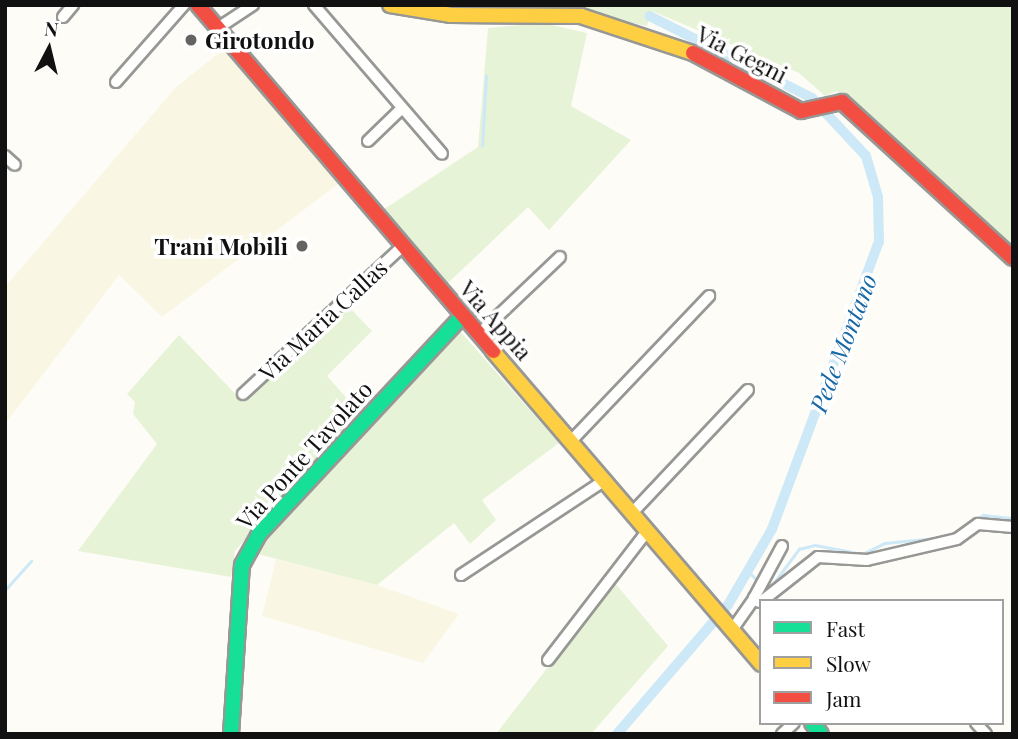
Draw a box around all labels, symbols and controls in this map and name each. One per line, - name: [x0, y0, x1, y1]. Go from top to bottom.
- north arrow: [14, 14, 84, 84]
- text: N: [43, 14, 60, 42]
- street label: Via Gegni: [692, 19, 792, 89]
- place label: Girotondo: [205, 26, 314, 54]
- marker: Girotondo: [183, 32, 199, 48]
- place label: Trani Mobili: [154, 232, 288, 260]
- marker: Trani Mobili: [294, 238, 310, 254]
- street label: Via Maria Callas: [253, 253, 393, 387]
- water label: Pede Montano: [803, 270, 883, 416]
- street label: Via Appia: [454, 274, 538, 366]
- street label: Via Ponte Tavolato: [230, 375, 378, 535]
- legend: [759, 599, 1004, 725]
- text: Fast: [826, 614, 865, 642]
- text: Slow: [826, 649, 871, 677]
- text: Jam: [826, 684, 862, 712]

